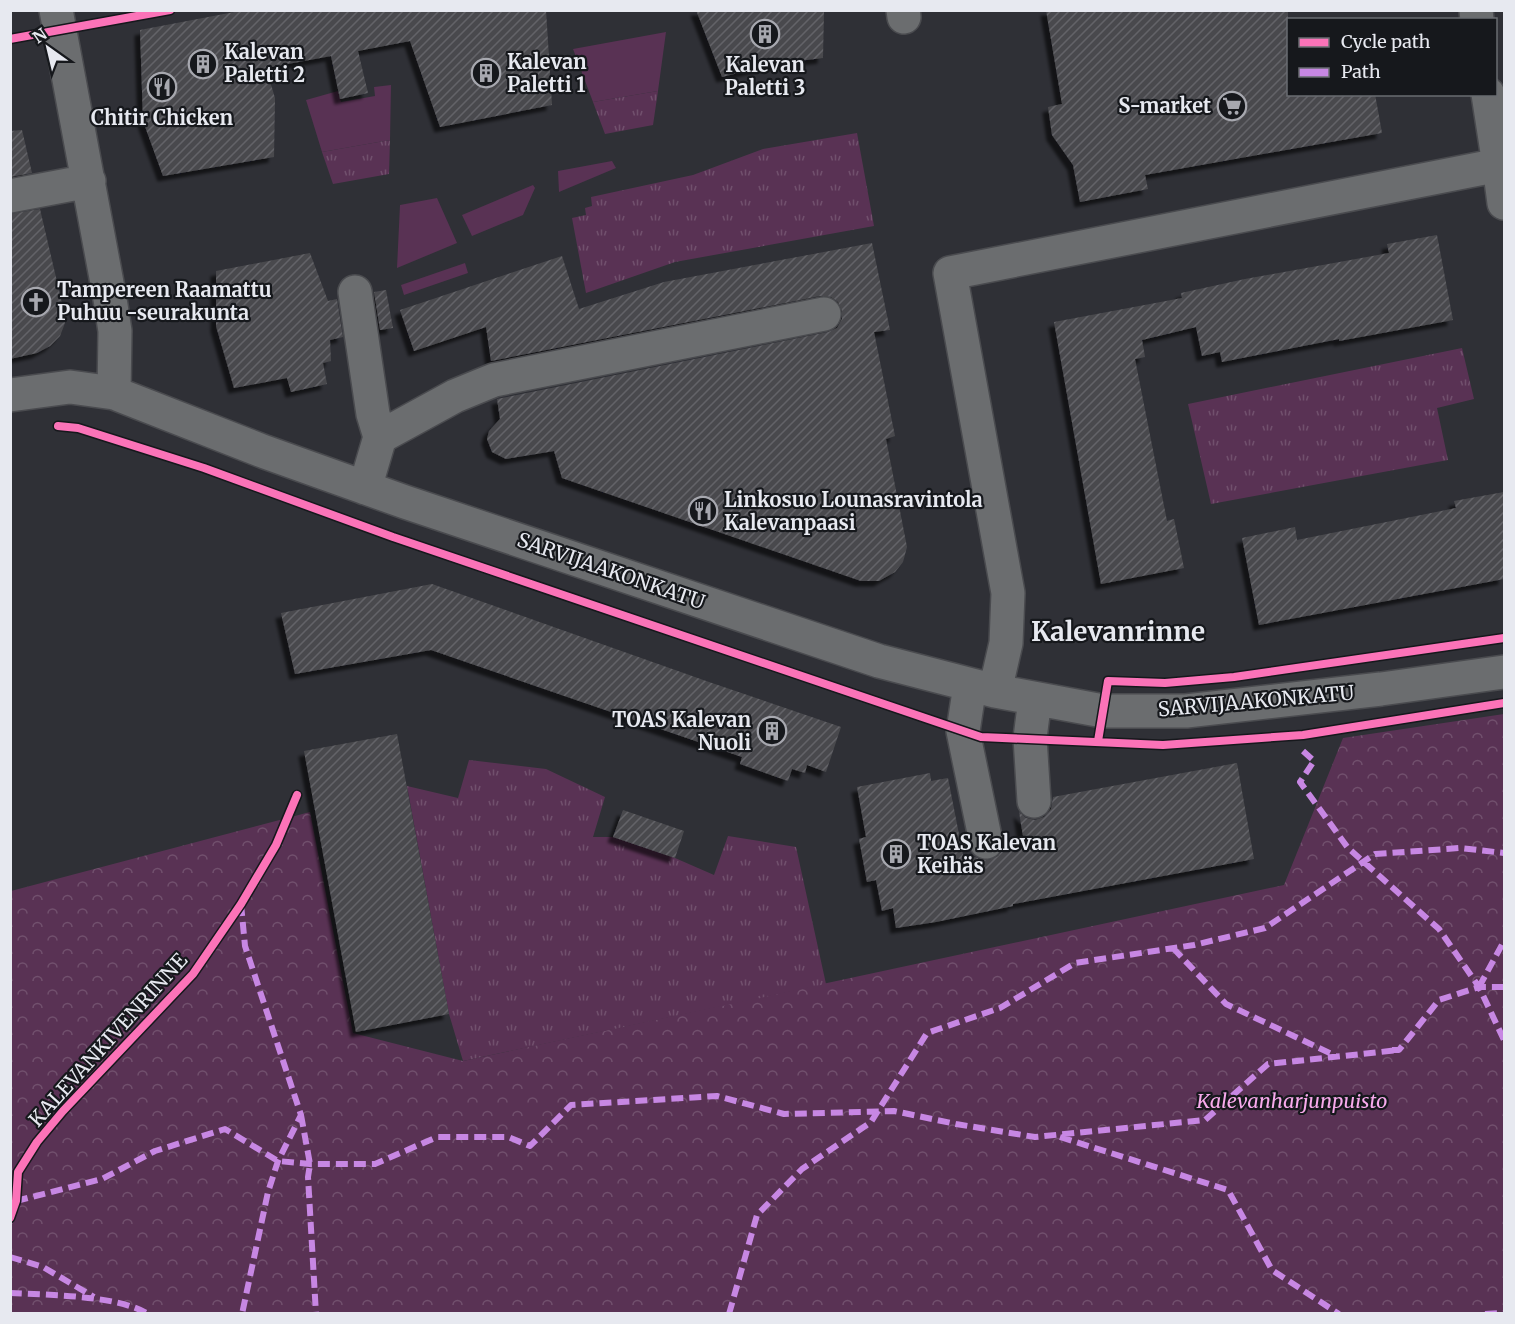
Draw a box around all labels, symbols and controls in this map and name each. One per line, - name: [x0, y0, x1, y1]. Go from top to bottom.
- north arrow: [18, 18, 78, 78]
- building icon: Kalevan Paletti 3: [749, 18, 781, 50]
- legend: [1287, 18, 1497, 96]
- text: N: [29, 24, 51, 47]
- text: Cycle path: [1341, 30, 1431, 53]
- place label: Kalevan Paletti 2: [224, 39, 305, 87]
- building icon: Kalevan Paletti 2: [187, 48, 219, 80]
- place label: Kalevan Paletti 1: [507, 49, 587, 97]
- place label: Kalevan Paletti 3: [725, 52, 805, 100]
- building icon: Kalevan Paletti 1: [470, 57, 502, 89]
- text: Path: [1341, 60, 1381, 83]
- restaurant icon: Chitir Chicken: [146, 71, 178, 103]
- supermarket icon: S-market: [1216, 90, 1248, 122]
- place label: S-market: [1118, 93, 1211, 118]
- place label: Chitir Chicken: [91, 105, 233, 130]
- place label: Tampereen Raamattu Puhuu -seurakunta: [57, 277, 272, 325]
- church icon: Tampereen Raamattu Puhuu -seurakunta: [20, 286, 52, 318]
- place label: Linkosuo Lounasravintola Kalevanpaasi: [724, 487, 983, 535]
- restaurant icon: Linkosuo Lounasravintola Kalevanpaasi: [687, 495, 719, 527]
- street label: SARVIJAAKONKATU: [514, 527, 708, 614]
- district label: Kalevanrinne: [1031, 615, 1205, 648]
- street label: SARVIJAAKONKATU: [1157, 679, 1355, 722]
- place label: TOAS Kalevan Nuoli: [612, 707, 751, 755]
- building icon: TOAS Kalevan Nuoli: [756, 715, 788, 747]
- place label: TOAS Kalevan Keihäs: [917, 830, 1057, 878]
- building icon: TOAS Kalevan Keihäs: [880, 838, 912, 870]
- street label: KALEVANKIVENRINNE: [23, 948, 192, 1132]
- park label: Kalevanharjunpuisto: [1196, 1088, 1387, 1113]

